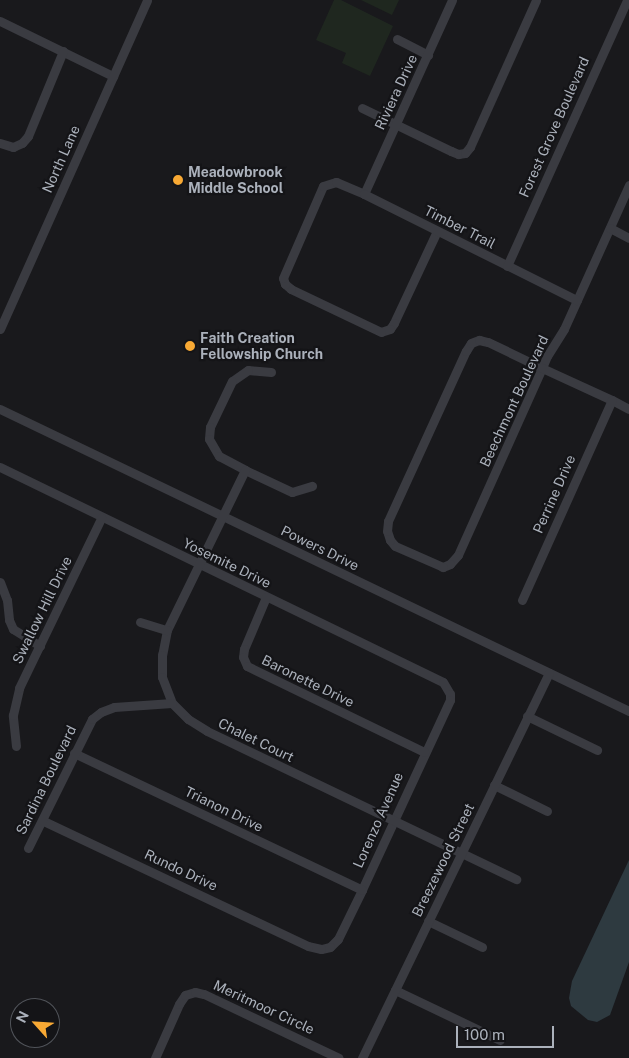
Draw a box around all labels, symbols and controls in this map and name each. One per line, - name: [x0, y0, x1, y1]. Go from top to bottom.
- street label: Riviera Drive: [371, 52, 421, 132]
- street label: Forest Grove Boulevard: [515, 54, 593, 200]
- street label: North Lane: [39, 123, 83, 195]
- place label: Meadowbrook Middle School: [188, 164, 283, 196]
- marker: Meadowbrook Middle School: [172, 174, 184, 186]
- street label: Timber Trail: [422, 202, 498, 252]
- place label: Faith Creation Fellowship Church: [200, 330, 323, 362]
- street label: Beechmont Boulevard: [476, 333, 552, 469]
- marker: Faith Creation Fellowship Church: [184, 340, 196, 352]
- street label: Perrine Drive: [529, 452, 579, 536]
- street label: Powers Drive: [278, 522, 362, 574]
- street label: Yosemite Drive: [180, 534, 274, 592]
- street label: Swallow Hill Drive: [9, 554, 75, 666]
- street label: Baronette Drive: [259, 651, 357, 711]
- street label: Chalet Court: [215, 714, 297, 766]
- street label: Sardina Boulevard: [12, 723, 80, 837]
- street label: Lorenzo Avenue: [349, 769, 407, 871]
- street label: Trianon Drive: [182, 783, 266, 835]
- street label: Breezewood Street: [408, 800, 478, 920]
- street label: Rundo Drive: [142, 846, 220, 894]
- street label: Meritmoor Circle: [211, 976, 317, 1038]
- north arrow: [10, 998, 60, 1048]
- text: N: [13, 1008, 32, 1025]
- scale bar: [459, 1016, 556, 1048]
- text: 100 m: [464, 1026, 505, 1043]

